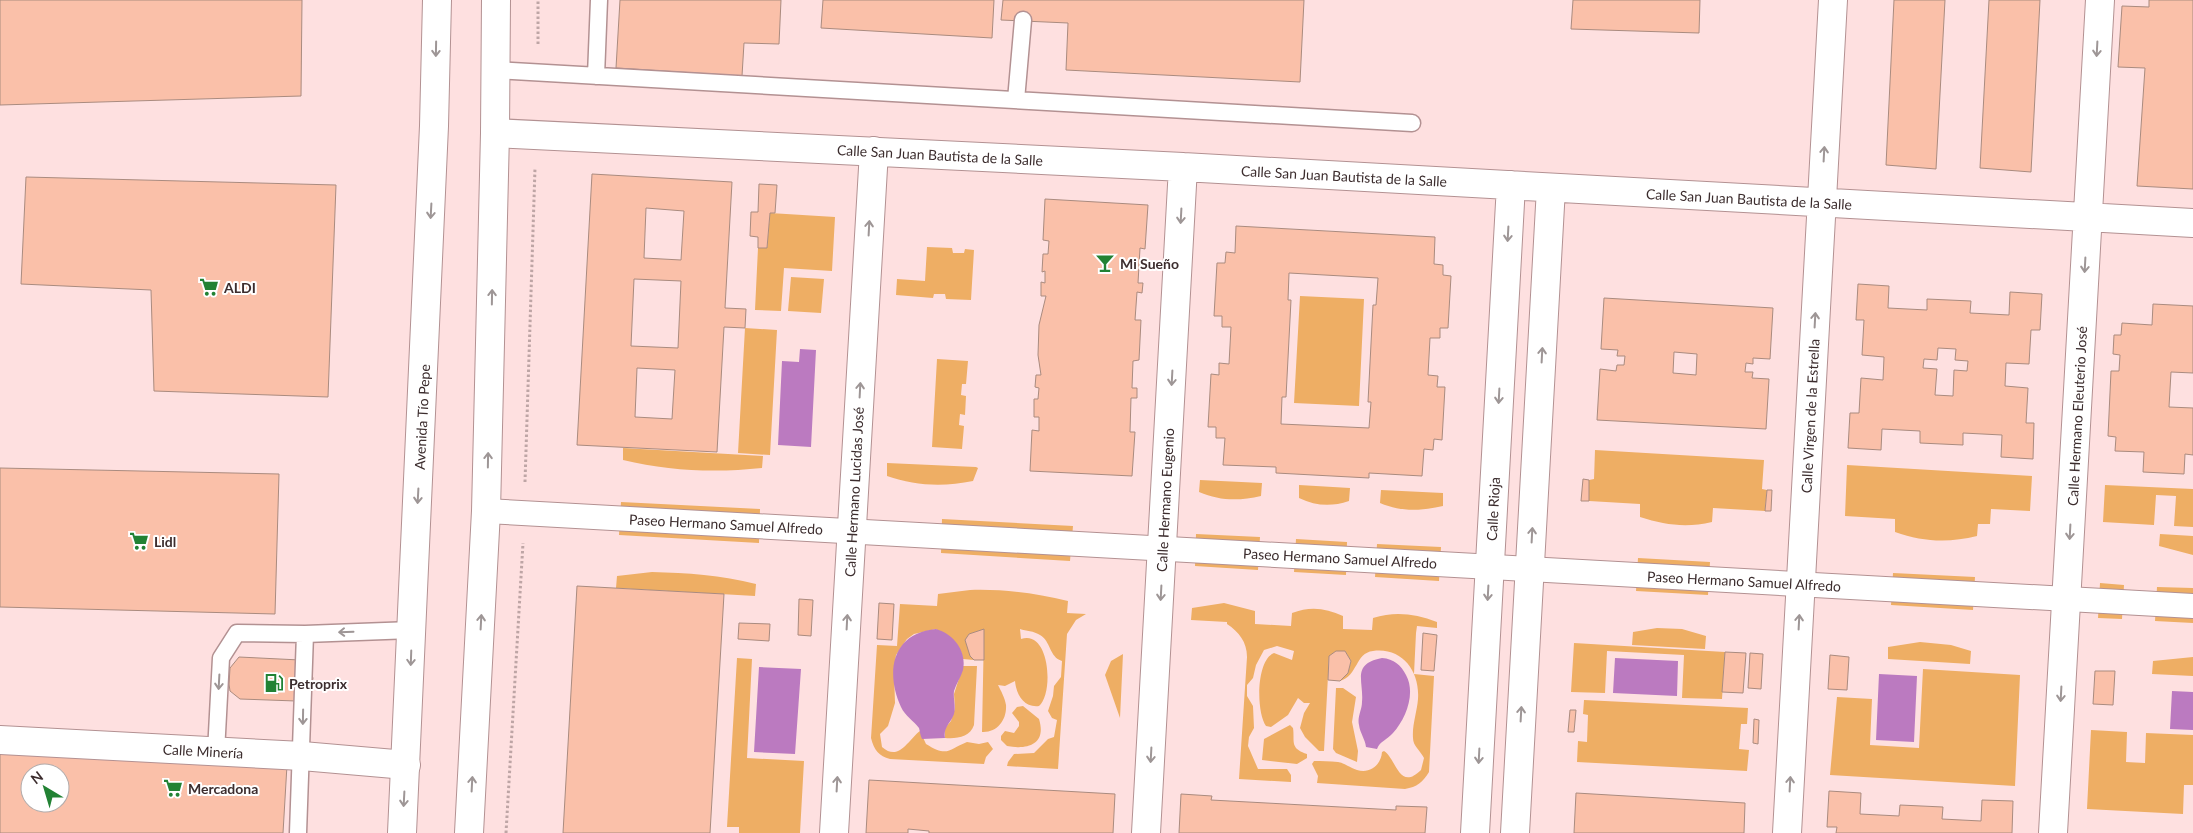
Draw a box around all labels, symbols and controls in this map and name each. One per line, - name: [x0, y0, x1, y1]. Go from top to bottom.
- one-way arrow: [431, 40, 441, 56]
- one-way arrow: [2093, 40, 2102, 56]
- street label: Calle San Juan Bautista de la Salle: [837, 141, 1043, 169]
- one-way arrow: [1820, 146, 1829, 162]
- street label: Calle San Juan Bautista de la Salle: [1241, 162, 1447, 190]
- street label: Calle San Juan Bautista de la Salle: [1646, 185, 1852, 213]
- one-way arrow: [426, 203, 435, 219]
- one-way arrow: [1176, 207, 1185, 223]
- one-way arrow: [865, 220, 874, 236]
- one-way arrow: [1504, 226, 1513, 242]
- bar icon: Mi Sueño: [1094, 252, 1116, 274]
- place label: Mi Sueño: [1120, 255, 1179, 272]
- one-way arrow: [2081, 257, 2090, 273]
- supermarket icon: ALDI: [198, 276, 220, 298]
- place label: ALDI: [223, 279, 256, 296]
- one-way arrow: [487, 290, 496, 306]
- one-way arrow: [1811, 312, 1820, 328]
- street label: Calle Hermano Eleuterio José: [2064, 326, 2090, 506]
- street label: Calle Virgen de la Estrella: [1797, 338, 1823, 494]
- one-way arrow: [1537, 347, 1546, 363]
- street label: Avenida Tío Pepe: [411, 364, 433, 470]
- one-way arrow: [1167, 370, 1176, 386]
- one-way arrow: [855, 382, 864, 398]
- one-way arrow: [1495, 388, 1504, 404]
- street label: Calle Hermano Lucidas José: [841, 406, 867, 578]
- street label: Calle Hermano Eugenio: [1153, 428, 1177, 572]
- one-way arrow: [483, 452, 492, 468]
- street label: Calle Rioja: [1483, 476, 1503, 541]
- one-way arrow: [413, 488, 423, 504]
- street label: Paseo Hermano Samuel Alfredo: [629, 510, 823, 538]
- one-way arrow: [2066, 524, 2075, 540]
- one-way arrow: [1527, 527, 1536, 543]
- supermarket icon: Lidl: [128, 530, 150, 552]
- place label: Lidl: [154, 533, 176, 550]
- street label: Paseo Hermano Samuel Alfredo: [1243, 544, 1437, 572]
- street label: Paseo Hermano Samuel Alfredo: [1647, 567, 1841, 595]
- one-way arrow: [1156, 584, 1165, 600]
- one-way arrow: [1484, 585, 1493, 601]
- one-way arrow: [476, 614, 485, 630]
- one-way arrow: [842, 614, 851, 630]
- one-way arrow: [1794, 614, 1803, 630]
- one-way arrow: [338, 628, 354, 637]
- one-way arrow: [406, 650, 415, 666]
- fuel station icon: Petroprix: [263, 672, 285, 694]
- one-way arrow: [215, 673, 224, 689]
- place label: Petroprix: [289, 675, 348, 692]
- one-way arrow: [2056, 686, 2065, 702]
- one-way arrow: [1517, 707, 1526, 723]
- one-way arrow: [298, 709, 308, 725]
- street label: Calle Minería: [162, 740, 244, 762]
- one-way arrow: [1146, 747, 1155, 763]
- one-way arrow: [1475, 747, 1484, 763]
- north arrow: [20, 763, 70, 813]
- text: N: [27, 767, 46, 787]
- supermarket icon: Mercadona: [162, 777, 184, 799]
- one-way arrow: [467, 777, 476, 793]
- one-way arrow: [833, 777, 842, 793]
- one-way arrow: [1786, 777, 1795, 793]
- place label: Mercadona: [188, 780, 258, 797]
- one-way arrow: [400, 791, 409, 807]

